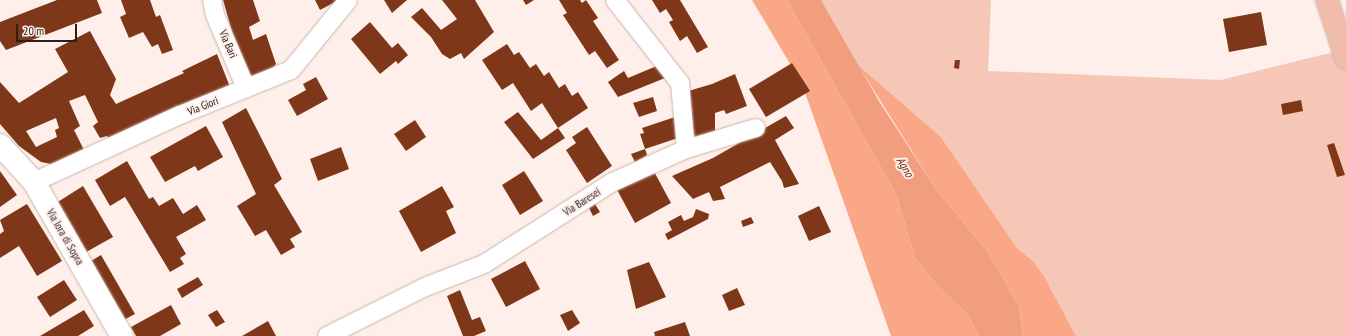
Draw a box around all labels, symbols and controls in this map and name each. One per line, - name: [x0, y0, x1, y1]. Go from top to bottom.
- scale bar: [18, 16, 79, 42]
- text: 20 m: [23, 23, 44, 38]
- street label: Via Bari: [216, 28, 240, 60]
- street label: Via Giori: [186, 94, 220, 118]
- water label: Agno: [893, 154, 917, 180]
- street label: Via Baresei: [561, 185, 603, 219]
- street label: Via lora di Sopra: [44, 207, 86, 267]

